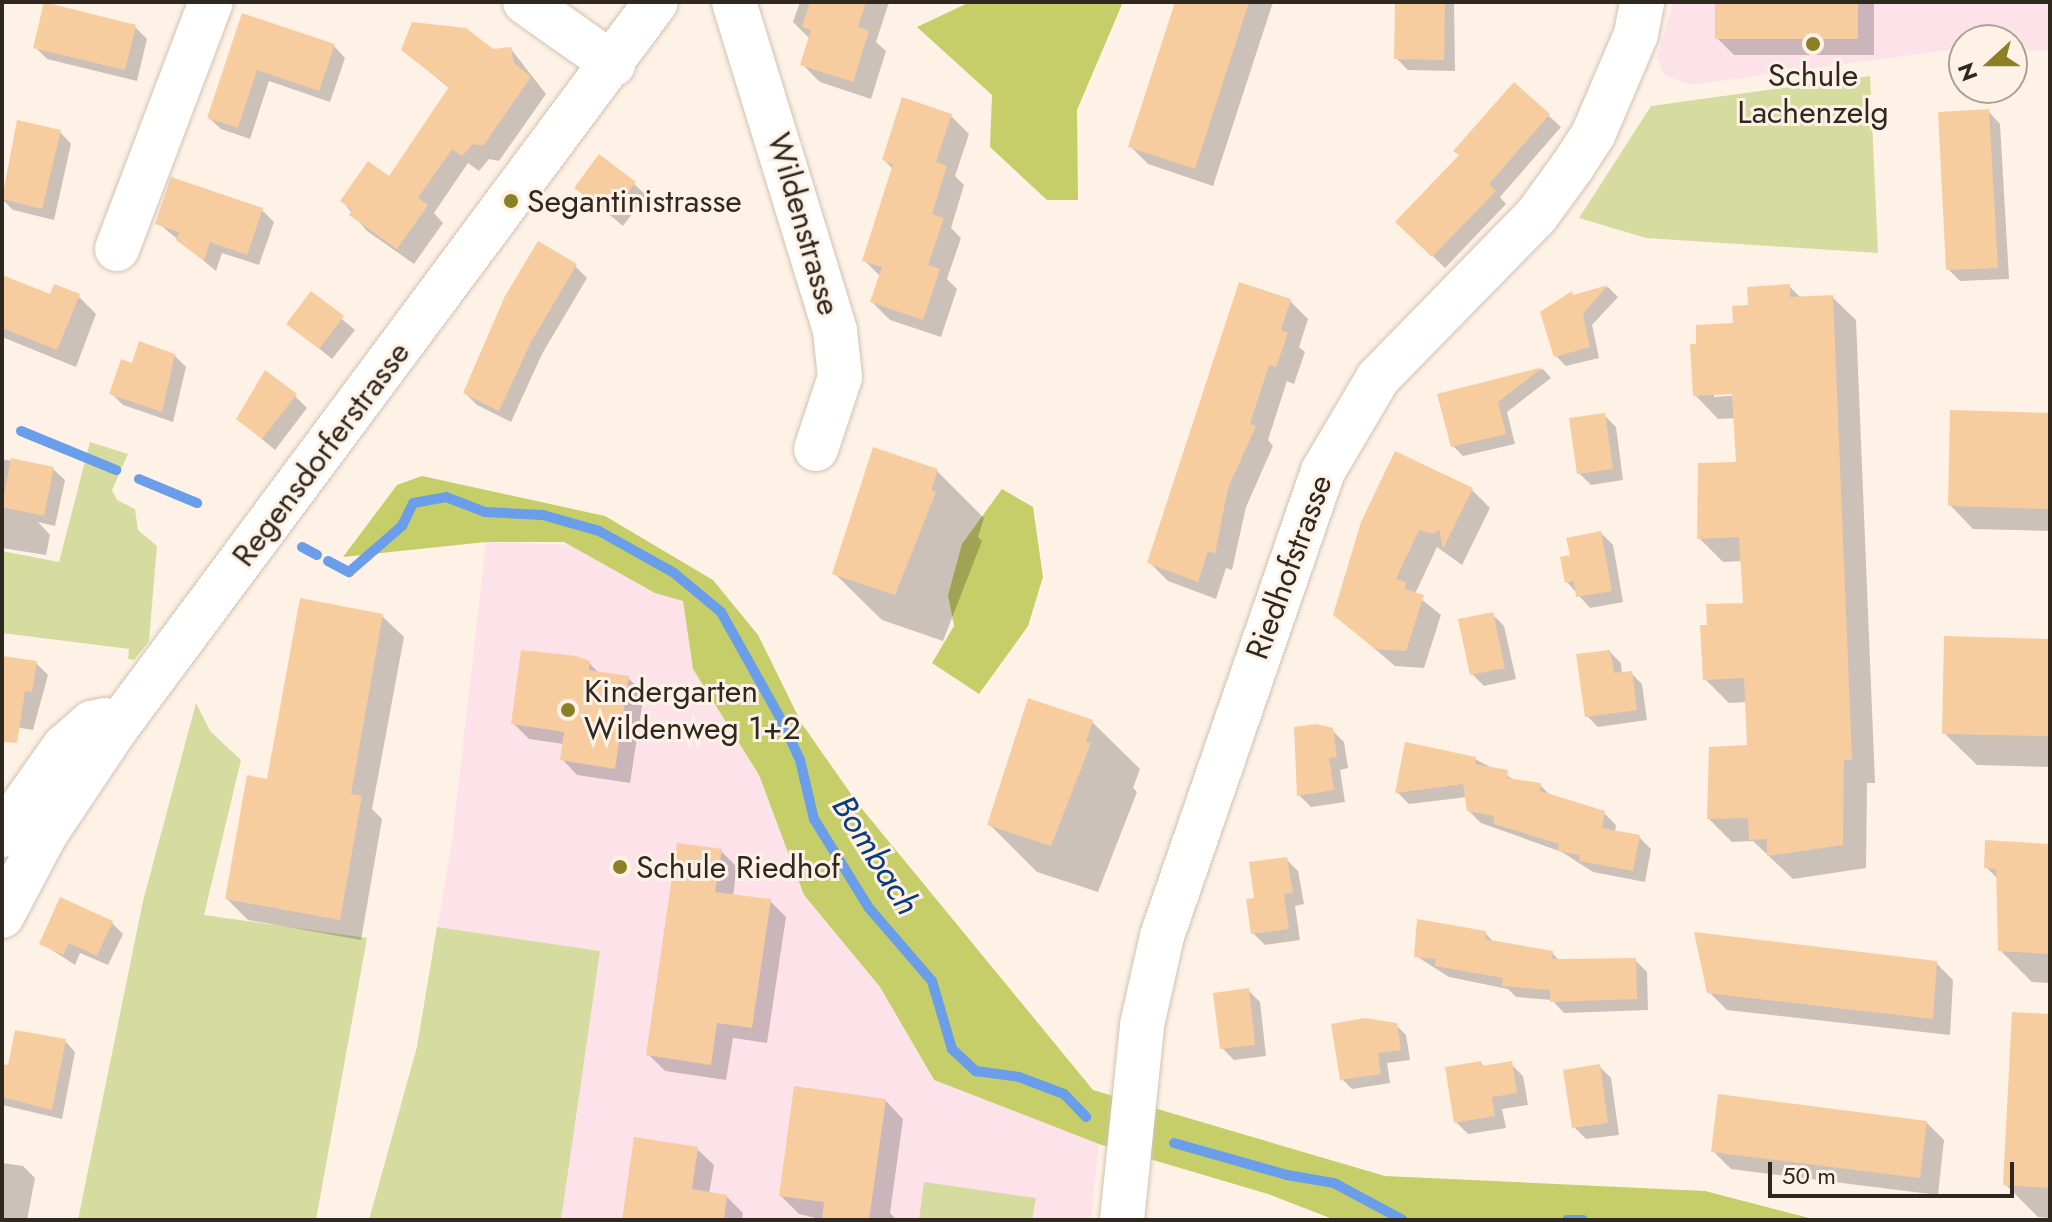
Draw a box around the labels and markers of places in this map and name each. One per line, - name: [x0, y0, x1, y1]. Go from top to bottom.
- marker: Schule Lachenzelg: [1804, 35, 1822, 53]
- place label: Schule Lachenzelg: [1737, 57, 1889, 132]
- place label: Segantinistrasse: [527, 182, 742, 220]
- marker: Segantinistrasse: [502, 192, 520, 210]
- place label: Kindergarten Wildenweg 1+2: [584, 673, 801, 748]
- marker: Kindergarten Wildenweg 1+2: [559, 701, 577, 719]
- place label: Schule Riedhof: [636, 848, 840, 886]
- marker: Schule Riedhof: [611, 858, 629, 876]

